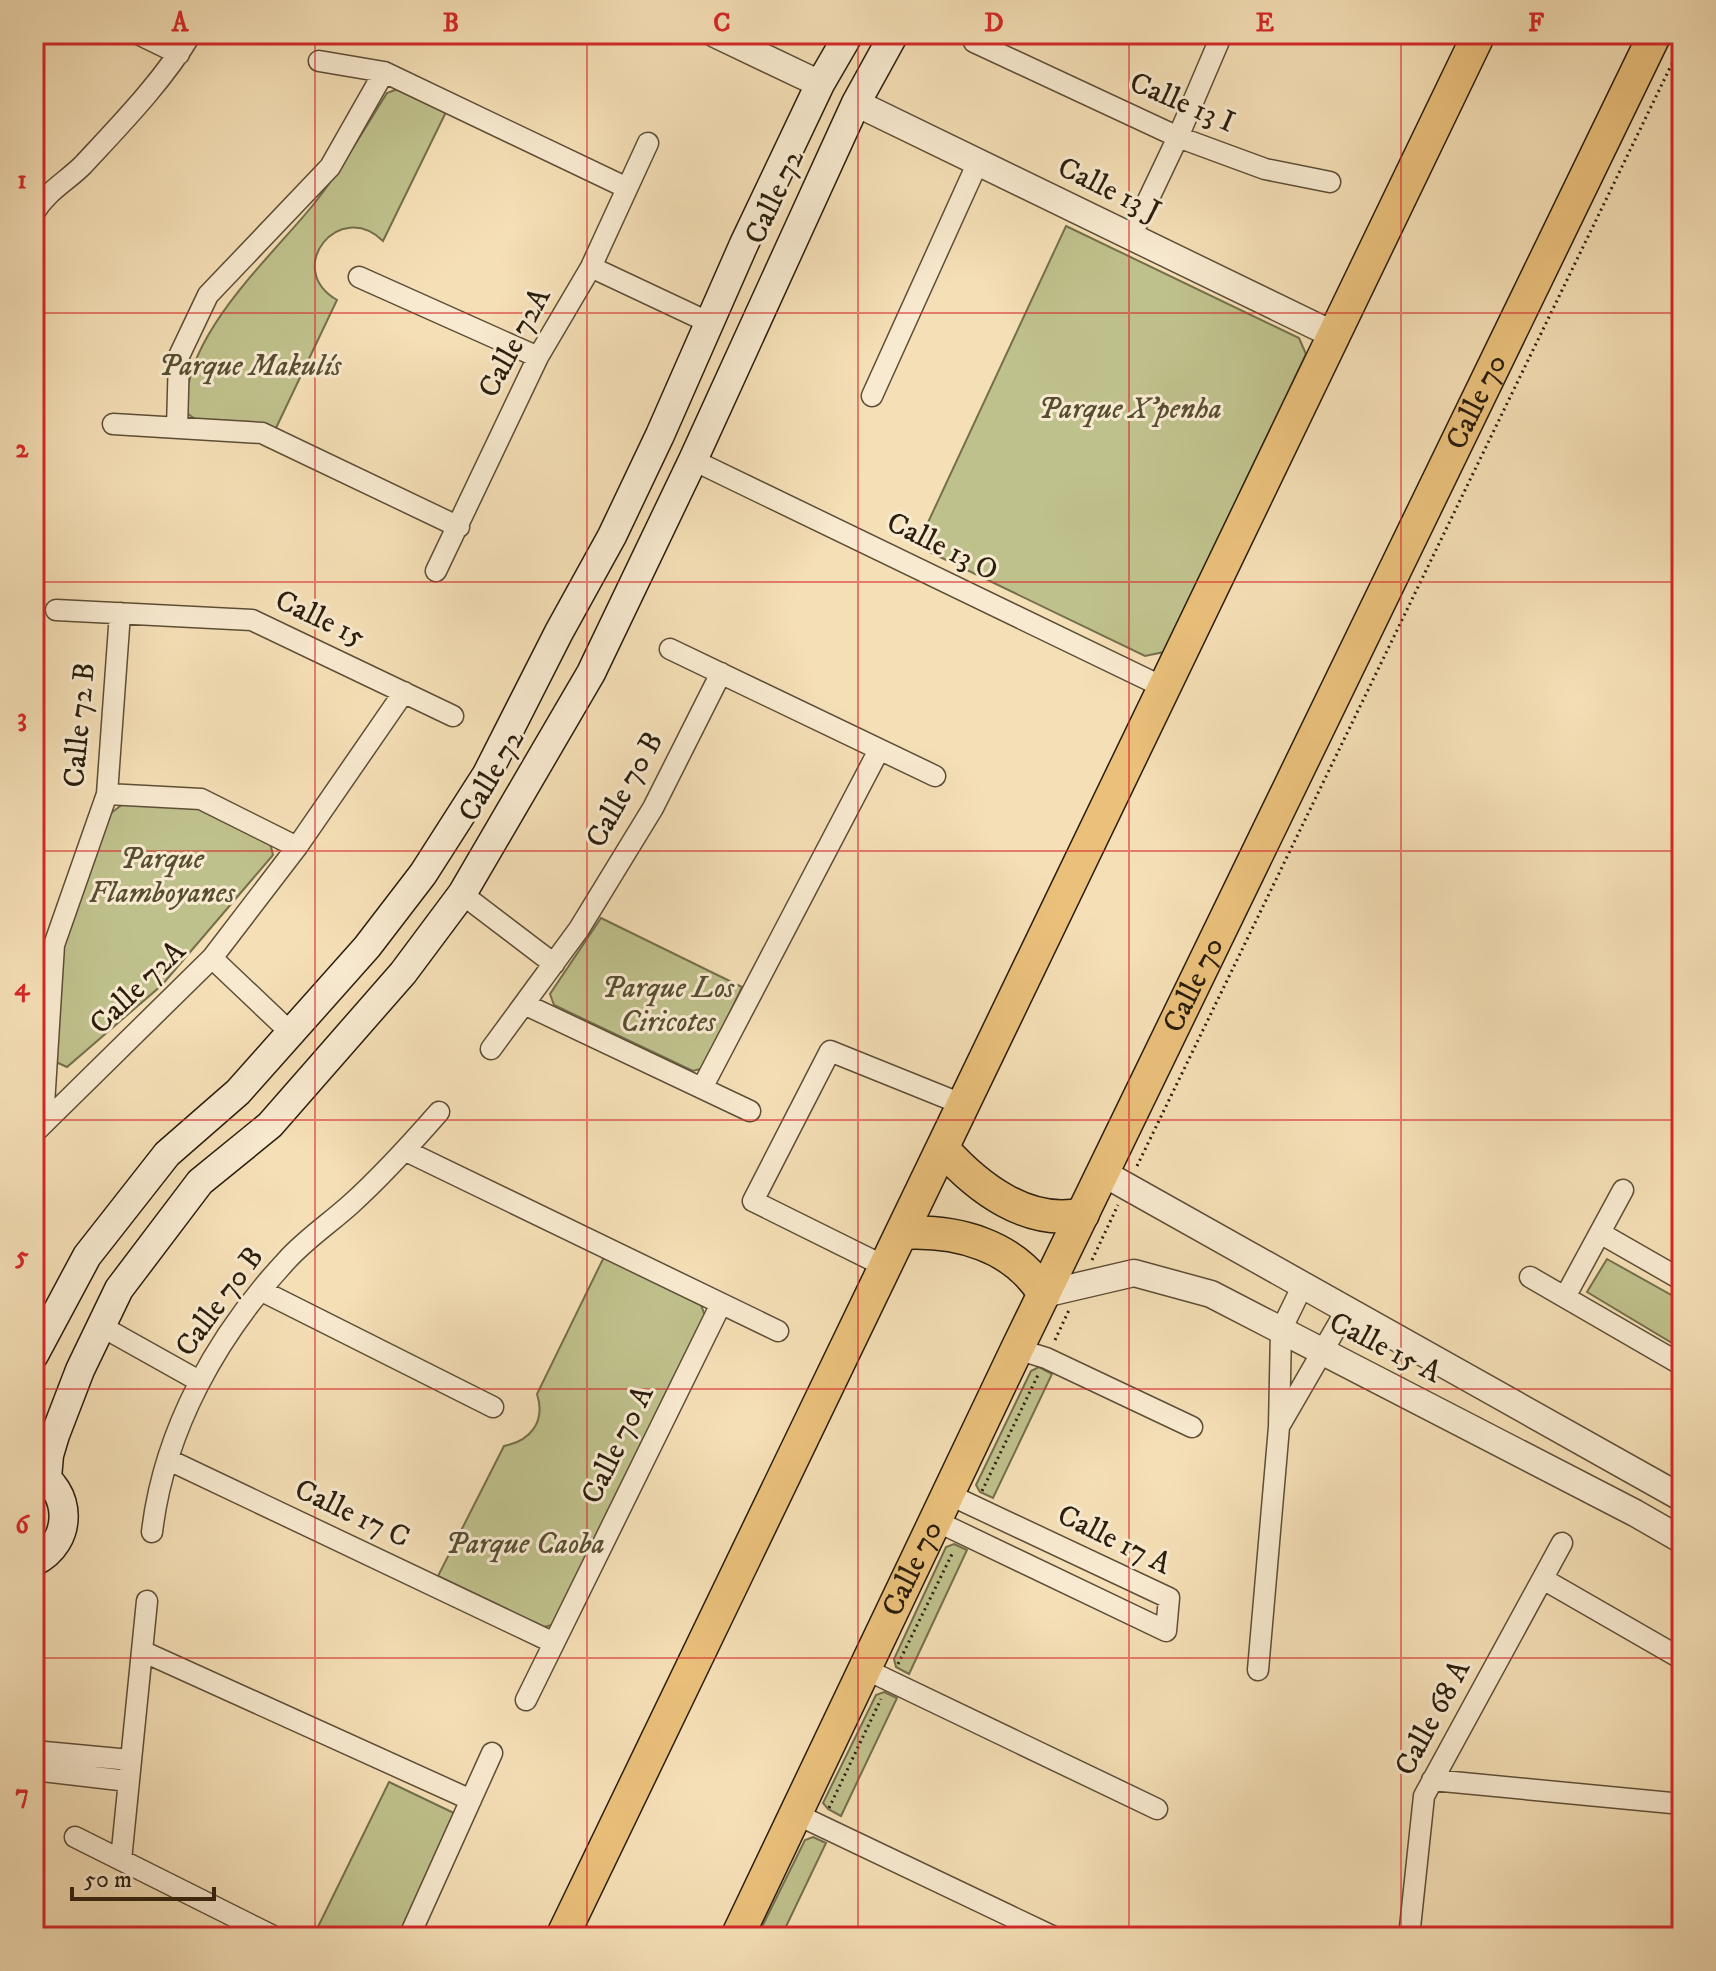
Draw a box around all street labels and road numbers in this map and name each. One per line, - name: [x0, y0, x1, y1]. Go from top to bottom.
- street label: Calle 13 I: [1124, 64, 1240, 142]
- street label: Calle 72: [737, 144, 813, 250]
- street label: Calle 13 J: [1051, 149, 1167, 231]
- street label: Calle 72A: [471, 281, 560, 404]
- street label: Calle 70: [1438, 348, 1515, 456]
- street label: Calle 13 O: [880, 504, 1004, 590]
- street label: Calle 15: [269, 582, 371, 656]
- street label: Calle 72 B: [56, 661, 104, 789]
- street label: Calle 72: [451, 723, 533, 829]
- street label: Calle 70 B: [578, 726, 672, 854]
- street label: Calle 70: [1155, 931, 1232, 1039]
- street label: Calle 72A: [82, 933, 194, 1043]
- street label: Calle 70 B: [168, 1240, 272, 1364]
- street label: Calle 15 A: [1323, 1304, 1448, 1392]
- street label: Calle 70 A: [574, 1379, 663, 1510]
- street label: Calle 17 C: [289, 1471, 415, 1557]
- street label: Calle 17 A: [1051, 1497, 1178, 1584]
- street label: Calle 70: [874, 1515, 951, 1622]
- street label: Calle 68 A: [1387, 1653, 1479, 1782]

